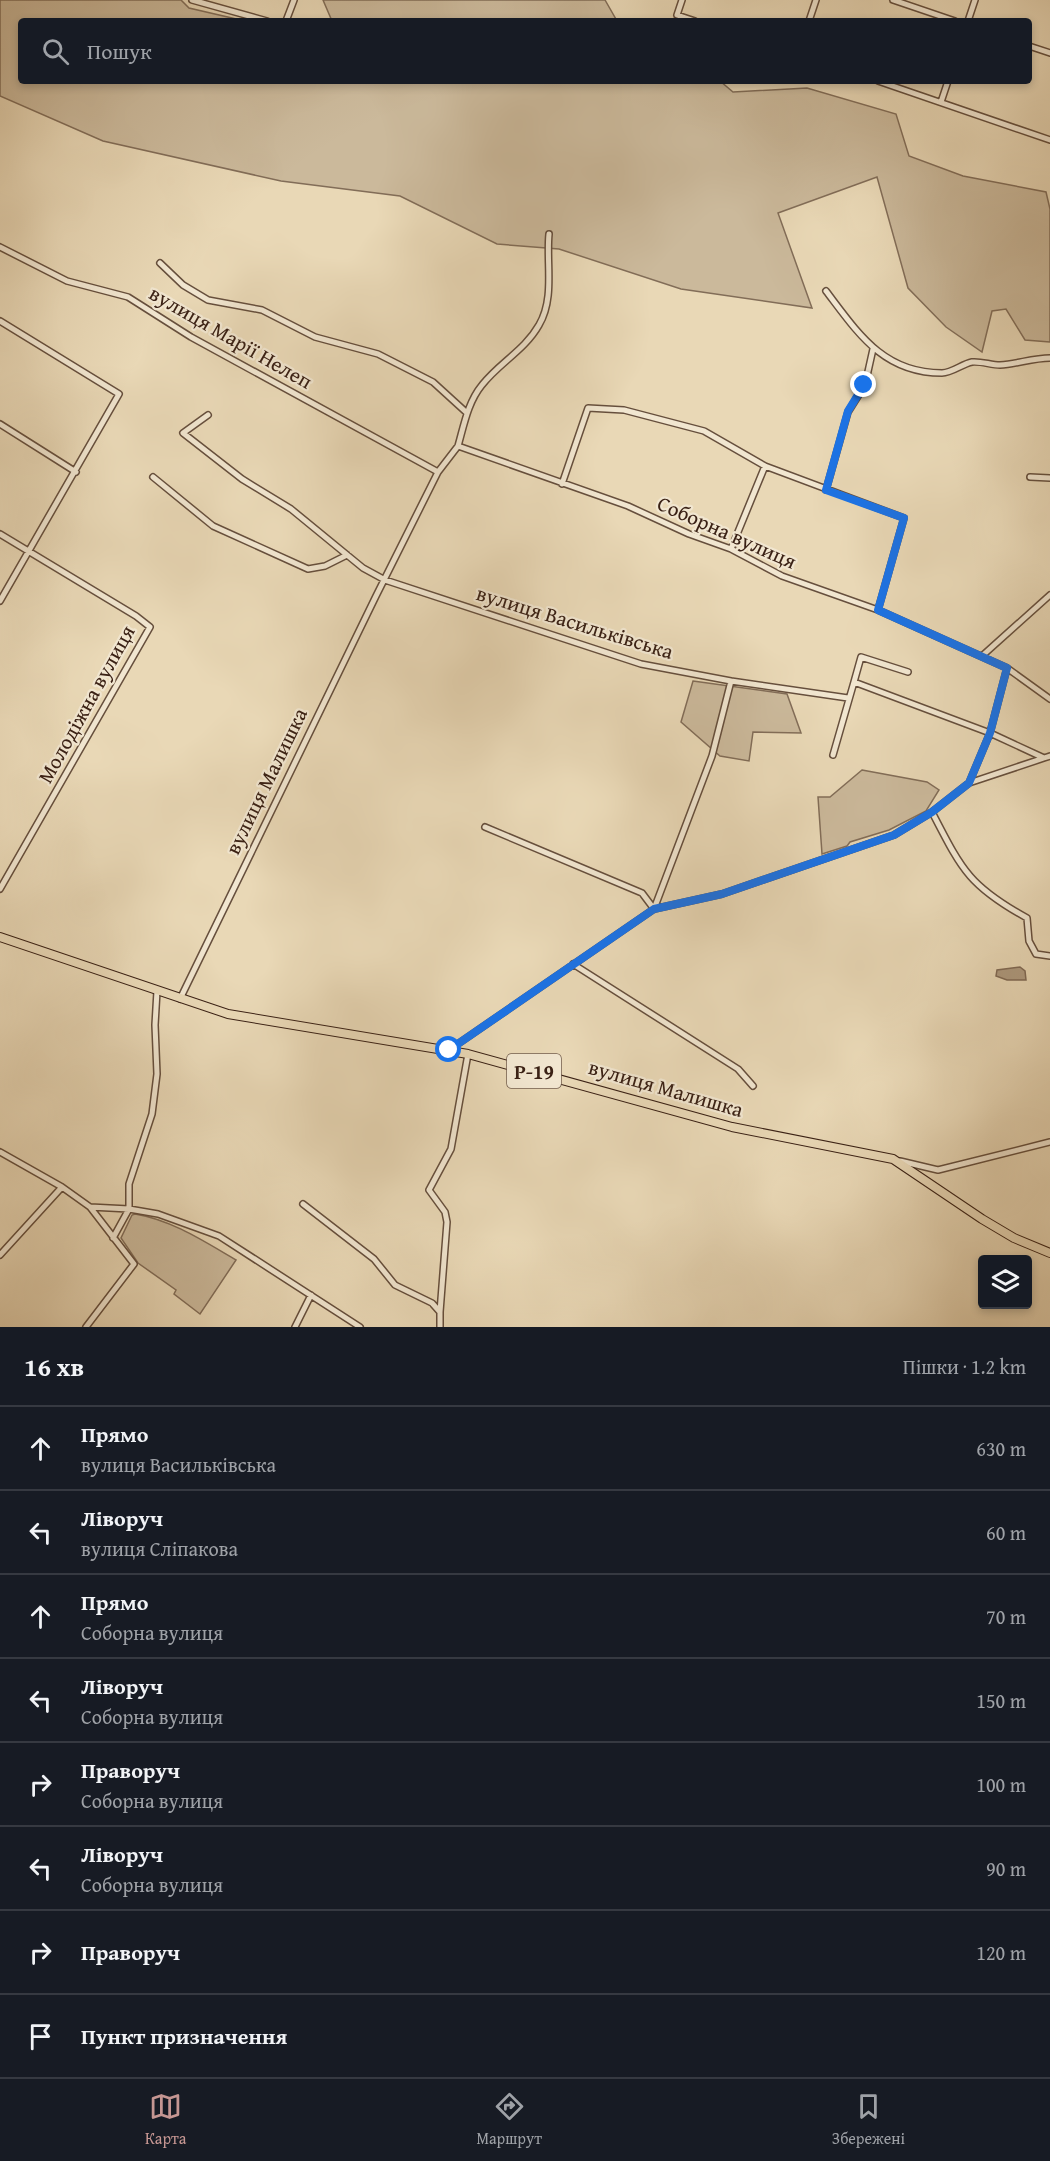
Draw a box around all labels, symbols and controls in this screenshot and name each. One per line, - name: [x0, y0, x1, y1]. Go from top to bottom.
- search box: [18, 18, 1032, 84]
- icon: search: [39, 35, 72, 68]
- text: Пошук: [87, 35, 152, 67]
- street label: вулиця Марії Нелеп: [144, 278, 319, 396]
- route end: [850, 371, 876, 397]
- street label: Соборна вулиця: [653, 487, 802, 577]
- street label: вулиця Васильківська: [473, 577, 677, 667]
- street label: Молодіжна вулиця: [30, 619, 143, 789]
- street label: вулиця Малишка: [217, 702, 315, 860]
- route start: [435, 1036, 461, 1062]
- street label: вулиця Малишка: [585, 1051, 747, 1125]
- road number: Р-19: [507, 1054, 561, 1088]
- map controls: [978, 1255, 1032, 1309]
- button: layers: [978, 1255, 1032, 1309]
- text: 16 хв: [24, 1347, 84, 1386]
- text: Пішки · 1.2 km: [903, 1352, 1026, 1381]
- text: Прямо: [81, 1418, 148, 1450]
- icon: ahead: [24, 1432, 57, 1465]
- text: 630 m: [976, 1434, 1026, 1463]
- text: вулиця Васильківська: [81, 1450, 276, 1479]
- text: Ліворуч: [81, 1502, 163, 1534]
- icon: left: [24, 1516, 57, 1549]
- text: 60 m: [986, 1518, 1026, 1547]
- text: вулиця Сліпакова: [81, 1534, 238, 1563]
- text: Прямо: [81, 1586, 148, 1618]
- icon: ahead: [24, 1600, 57, 1633]
- text: 70 m: [986, 1602, 1026, 1631]
- text: Соборна вулиця: [81, 1618, 223, 1647]
- text: Ліворуч: [81, 1670, 163, 1702]
- icon: left: [24, 1684, 57, 1717]
- text: 150 m: [976, 1686, 1026, 1715]
- text: Соборна вулиця: [81, 1702, 223, 1731]
- text: Праворуч: [81, 1754, 180, 1786]
- icon: right: [24, 1768, 57, 1801]
- text: 100 m: [976, 1770, 1026, 1799]
- text: Соборна вулиця: [81, 1786, 223, 1815]
- text: Ліворуч: [81, 1838, 163, 1870]
- icon: left: [24, 1852, 57, 1885]
- text: 90 m: [986, 1854, 1026, 1883]
- text: Соборна вулиця: [81, 1870, 223, 1899]
- icon: right: [24, 1936, 57, 1969]
- text: Праворуч: [81, 1936, 180, 1968]
- text: 120 m: [976, 1938, 1026, 1967]
- icon: arrive: [24, 2020, 57, 2053]
- text: Пункт призначення: [81, 2020, 287, 2052]
- tab: Карта: [145, 2090, 186, 2150]
- tab: Маршрут: [476, 2090, 542, 2150]
- tab: Збережені: [832, 2090, 905, 2150]

